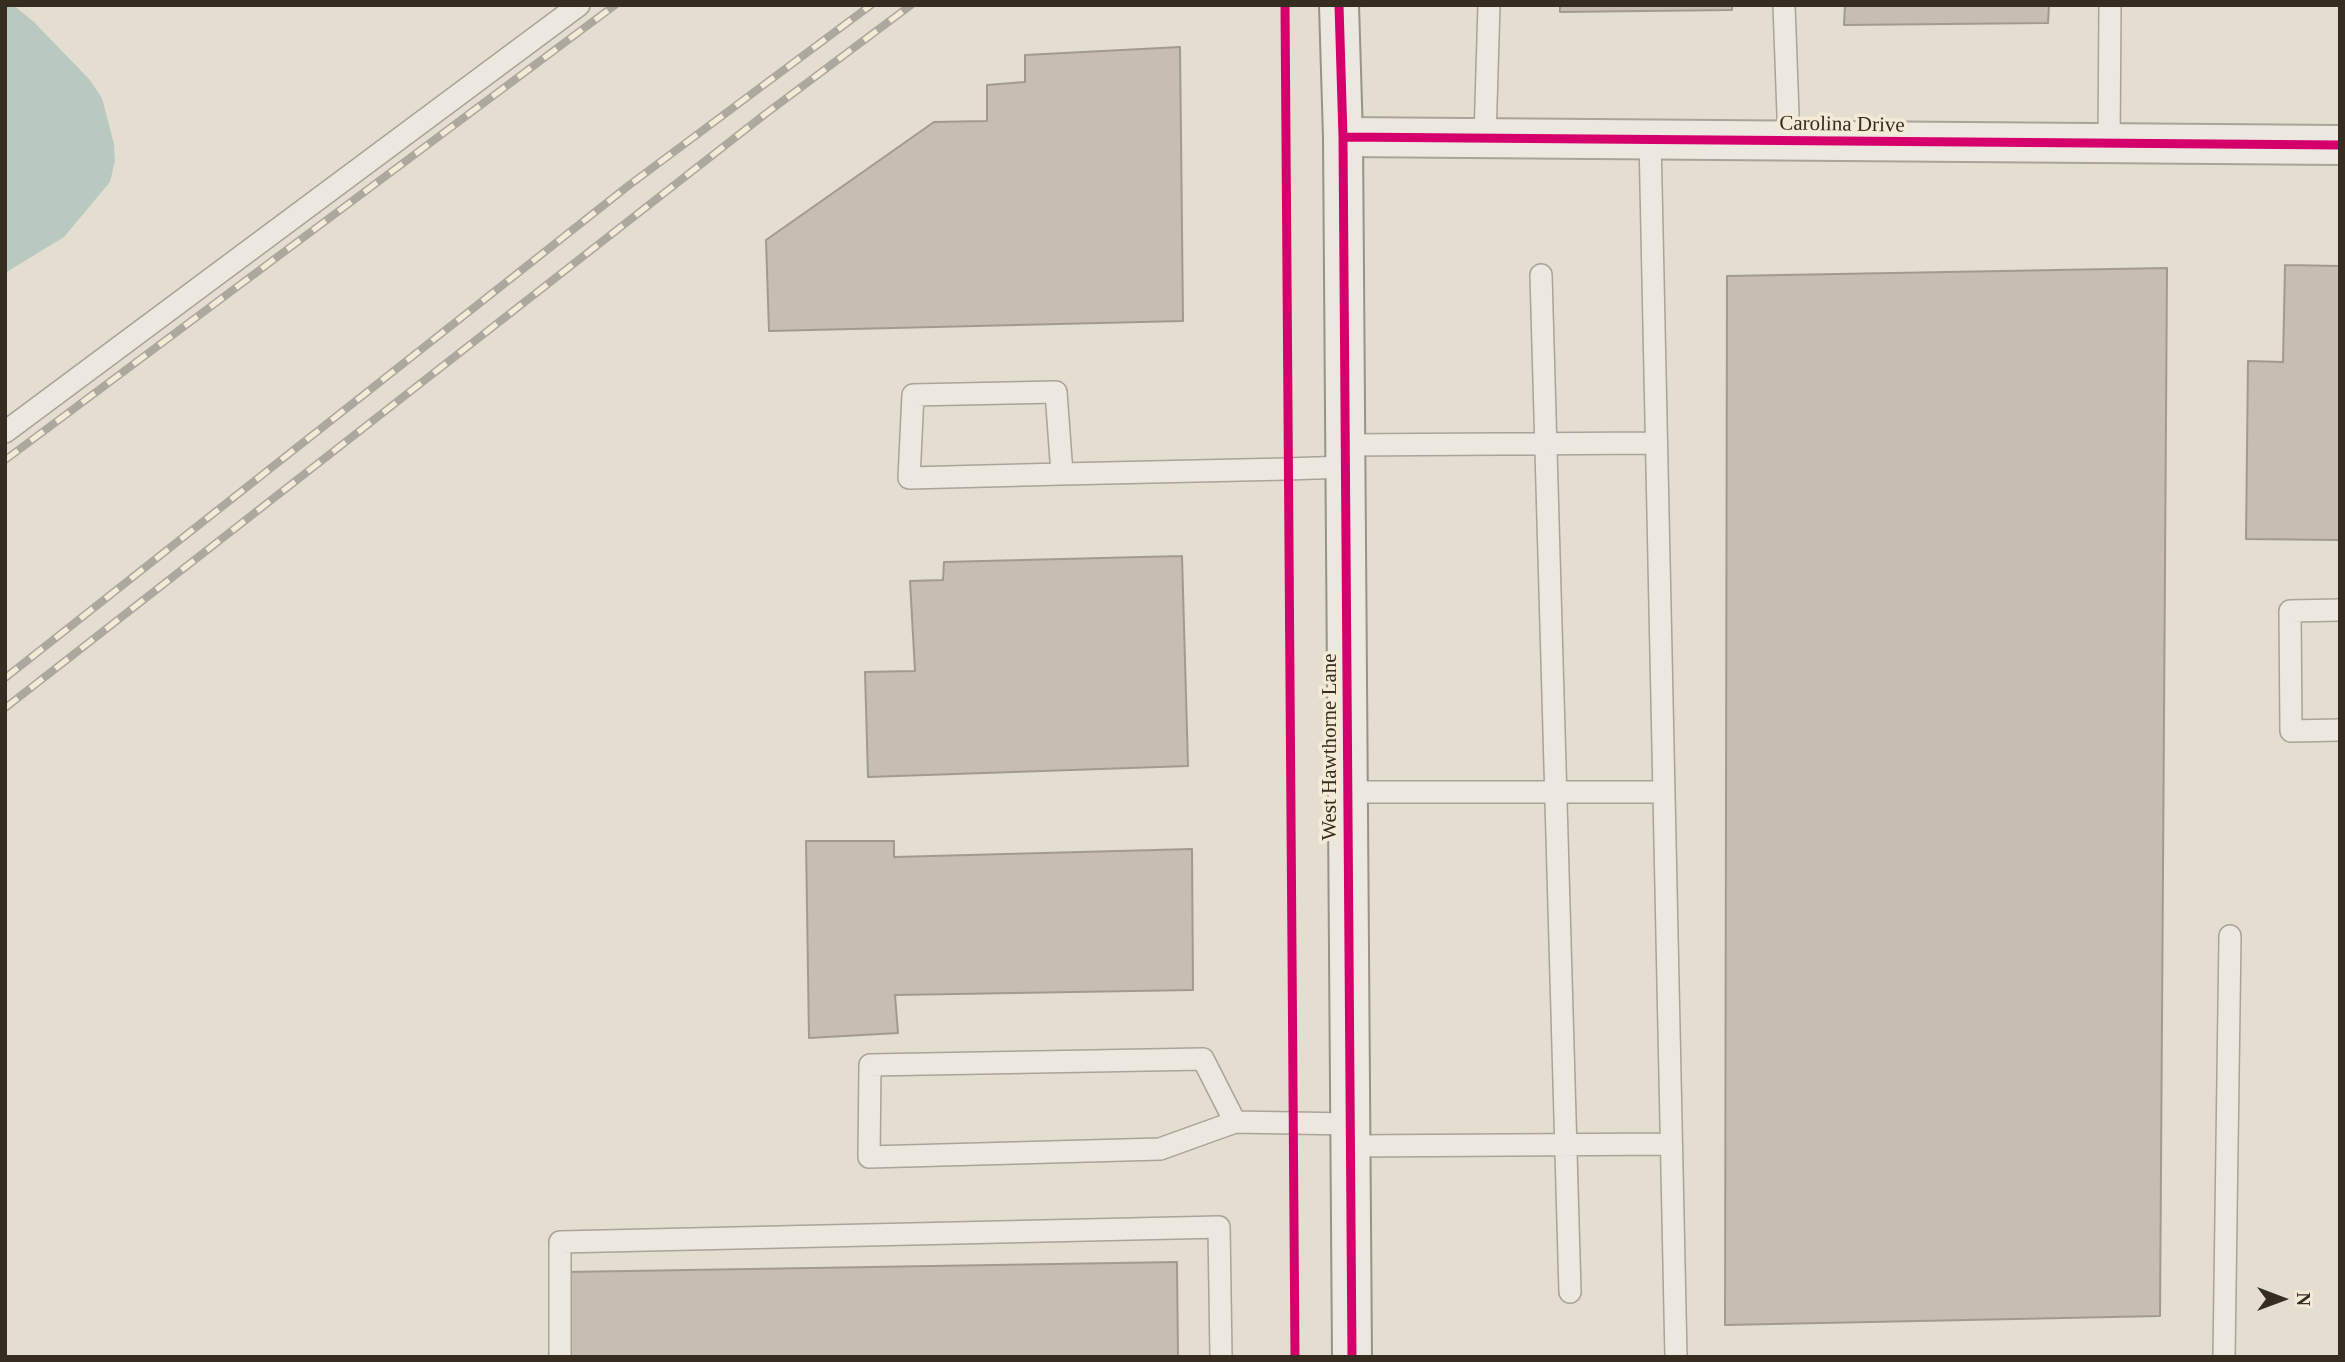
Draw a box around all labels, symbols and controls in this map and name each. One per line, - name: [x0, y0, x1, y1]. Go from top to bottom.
- street label: Carolina Drive: [1779, 111, 1905, 139]
- street label: West Hawthorne Lane: [1317, 653, 1343, 841]
- north arrow: [2247, 1264, 2317, 1334]
- text: N: [2293, 1292, 2314, 1306]

